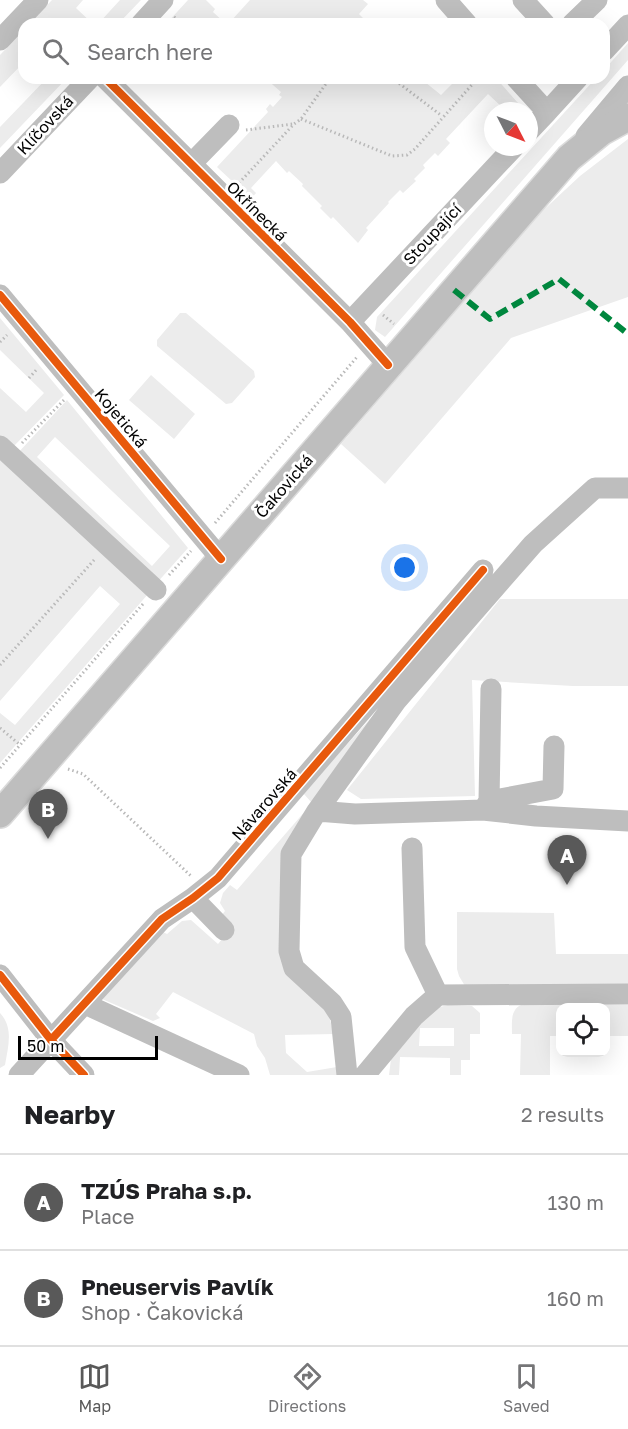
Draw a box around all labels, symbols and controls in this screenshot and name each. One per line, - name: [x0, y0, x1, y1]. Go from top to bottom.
- search box: [18, 18, 610, 84]
- icon: search: [39, 35, 72, 68]
- text: Search here: [87, 38, 213, 65]
- street label: Klíčovská: [13, 91, 77, 159]
- north arrow: [484, 102, 538, 156]
- street label: Okřínecká: [223, 177, 291, 245]
- street label: Stoupající: [399, 198, 466, 269]
- street label: Kojetická: [90, 384, 152, 452]
- street label: Čakovická: [251, 450, 317, 522]
- your location: [390, 553, 419, 582]
- street label: Návarovská: [227, 764, 301, 844]
- pin: B: [28, 790, 68, 839]
- pin: A: [548, 836, 586, 885]
- map controls: [556, 1003, 610, 1057]
- button: locate: [556, 1003, 610, 1057]
- scale bar: [18, 1033, 158, 1060]
- text: 50 m: [27, 1036, 64, 1056]
- text: Nearby: [24, 1099, 115, 1130]
- text: 2 results: [521, 1102, 604, 1126]
- text: TZÚS Praha s.p.: [81, 1177, 252, 1204]
- text: A: [36, 1190, 51, 1214]
- text: 130 m: [548, 1190, 604, 1214]
- text: Place: [81, 1204, 134, 1228]
- text: Pneuservis Pavlík: [81, 1273, 274, 1300]
- text: B: [36, 1286, 51, 1310]
- text: 160 m: [547, 1286, 604, 1310]
- text: Shop · Čakovická: [81, 1300, 244, 1324]
- tab: Map: [78, 1360, 111, 1416]
- tab: Directions: [268, 1360, 346, 1416]
- tab: Saved: [503, 1360, 550, 1416]

